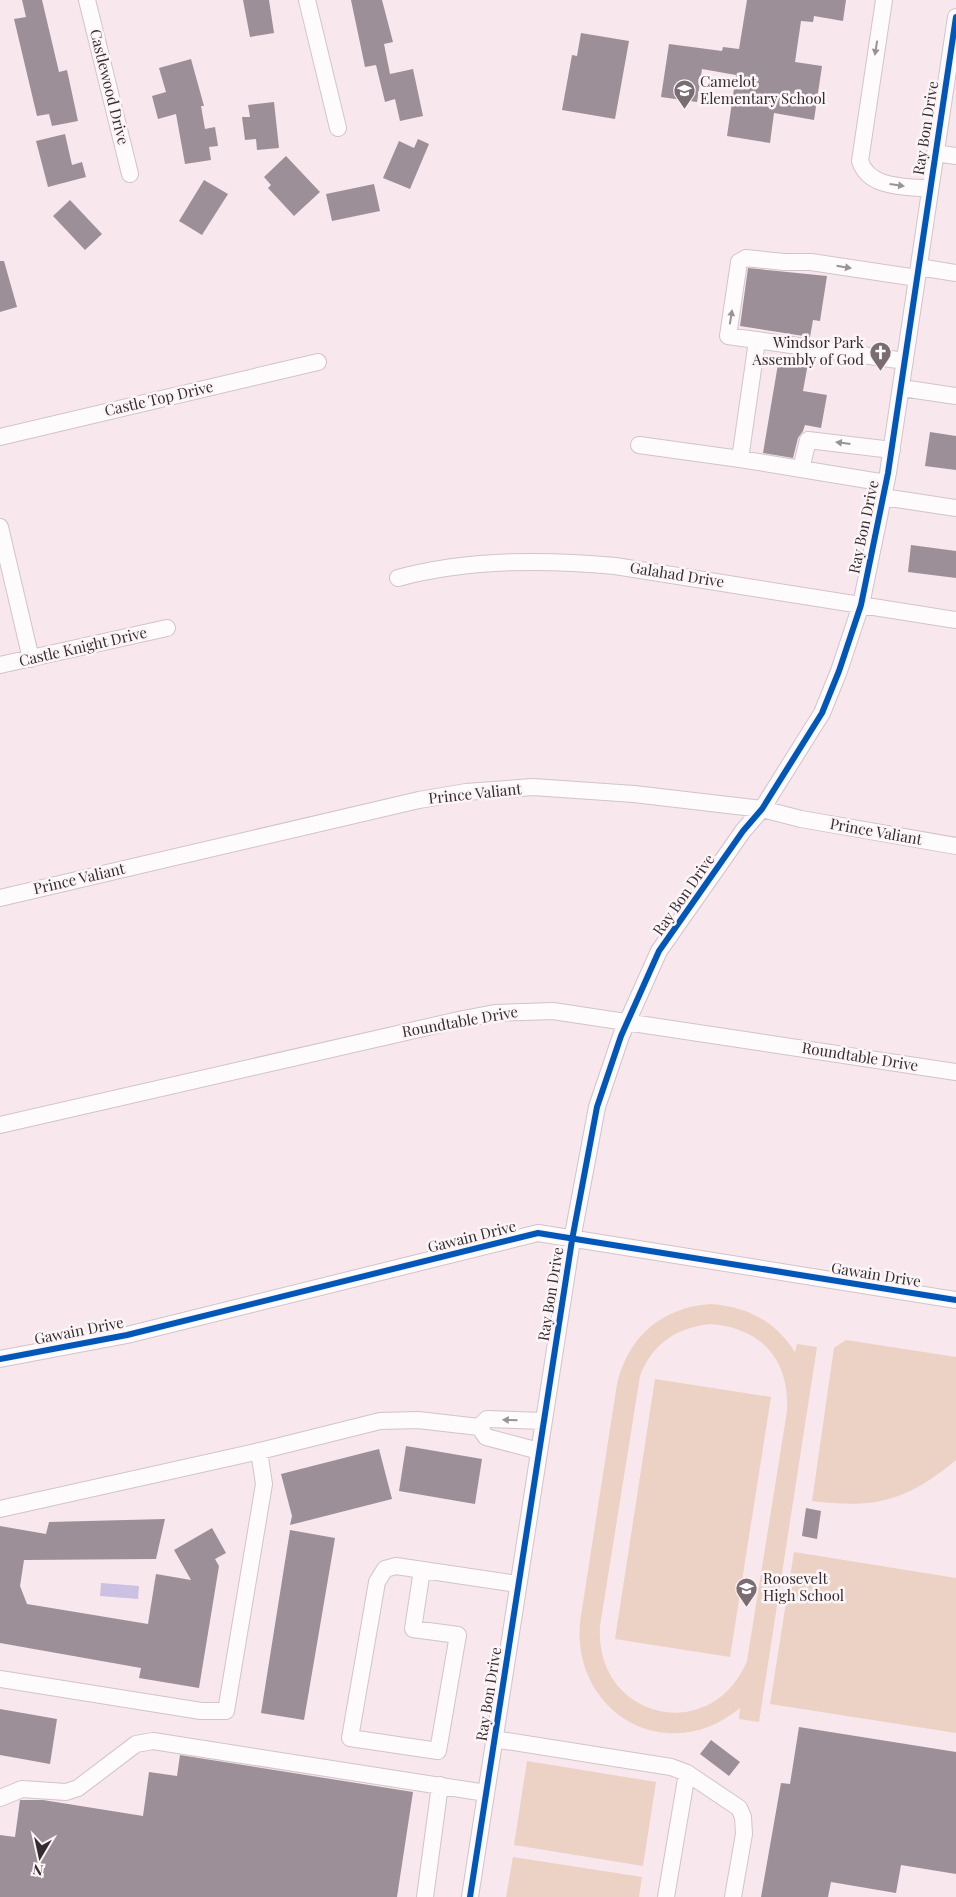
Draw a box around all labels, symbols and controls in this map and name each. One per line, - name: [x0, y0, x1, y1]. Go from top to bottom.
- street label: Castlewood Drive: [86, 27, 134, 147]
- one-way arrow: [872, 41, 880, 57]
- place label: Camelot Elementary School: [700, 71, 826, 108]
- school or university icon: Camelot Elementary School: [672, 79, 696, 110]
- street label: Ray Bon Drive: [908, 79, 942, 176]
- one-way arrow: [890, 181, 906, 189]
- one-way arrow: [837, 263, 853, 271]
- one-way arrow: [727, 308, 735, 324]
- place label: Windsor Park Assembly of God: [751, 332, 865, 369]
- church icon: Windsor Park Assembly of God: [868, 340, 892, 371]
- street label: Castle Top Drive: [102, 376, 215, 420]
- one-way arrow: [835, 439, 851, 447]
- street label: Ray Bon Drive: [843, 478, 883, 575]
- street label: Galahad Drive: [629, 557, 726, 591]
- street label: Castle Knight Drive: [17, 622, 149, 670]
- street label: Prince Valiant: [427, 778, 523, 808]
- street label: Prince Valiant: [828, 813, 925, 849]
- street label: Ray Bon Drive: [648, 850, 719, 939]
- street label: Prince Valiant: [31, 858, 127, 898]
- street label: Roundtable Drive: [400, 1001, 519, 1041]
- street label: Roundtable Drive: [801, 1037, 920, 1075]
- street label: Gawain Drive: [425, 1215, 518, 1257]
- street label: Ray Bon Drive: [533, 1245, 567, 1342]
- street label: Gawain Drive: [830, 1257, 922, 1291]
- street label: Gawain Drive: [32, 1312, 125, 1348]
- one-way arrow: [502, 1416, 518, 1424]
- place label: Roosevelt High School: [763, 1568, 844, 1605]
- school or university icon: Roosevelt High School: [735, 1576, 759, 1607]
- street label: Ray Bon Drive: [471, 1645, 505, 1742]
- north arrow: [15, 1832, 65, 1882]
- text: N: [31, 1860, 44, 1881]

